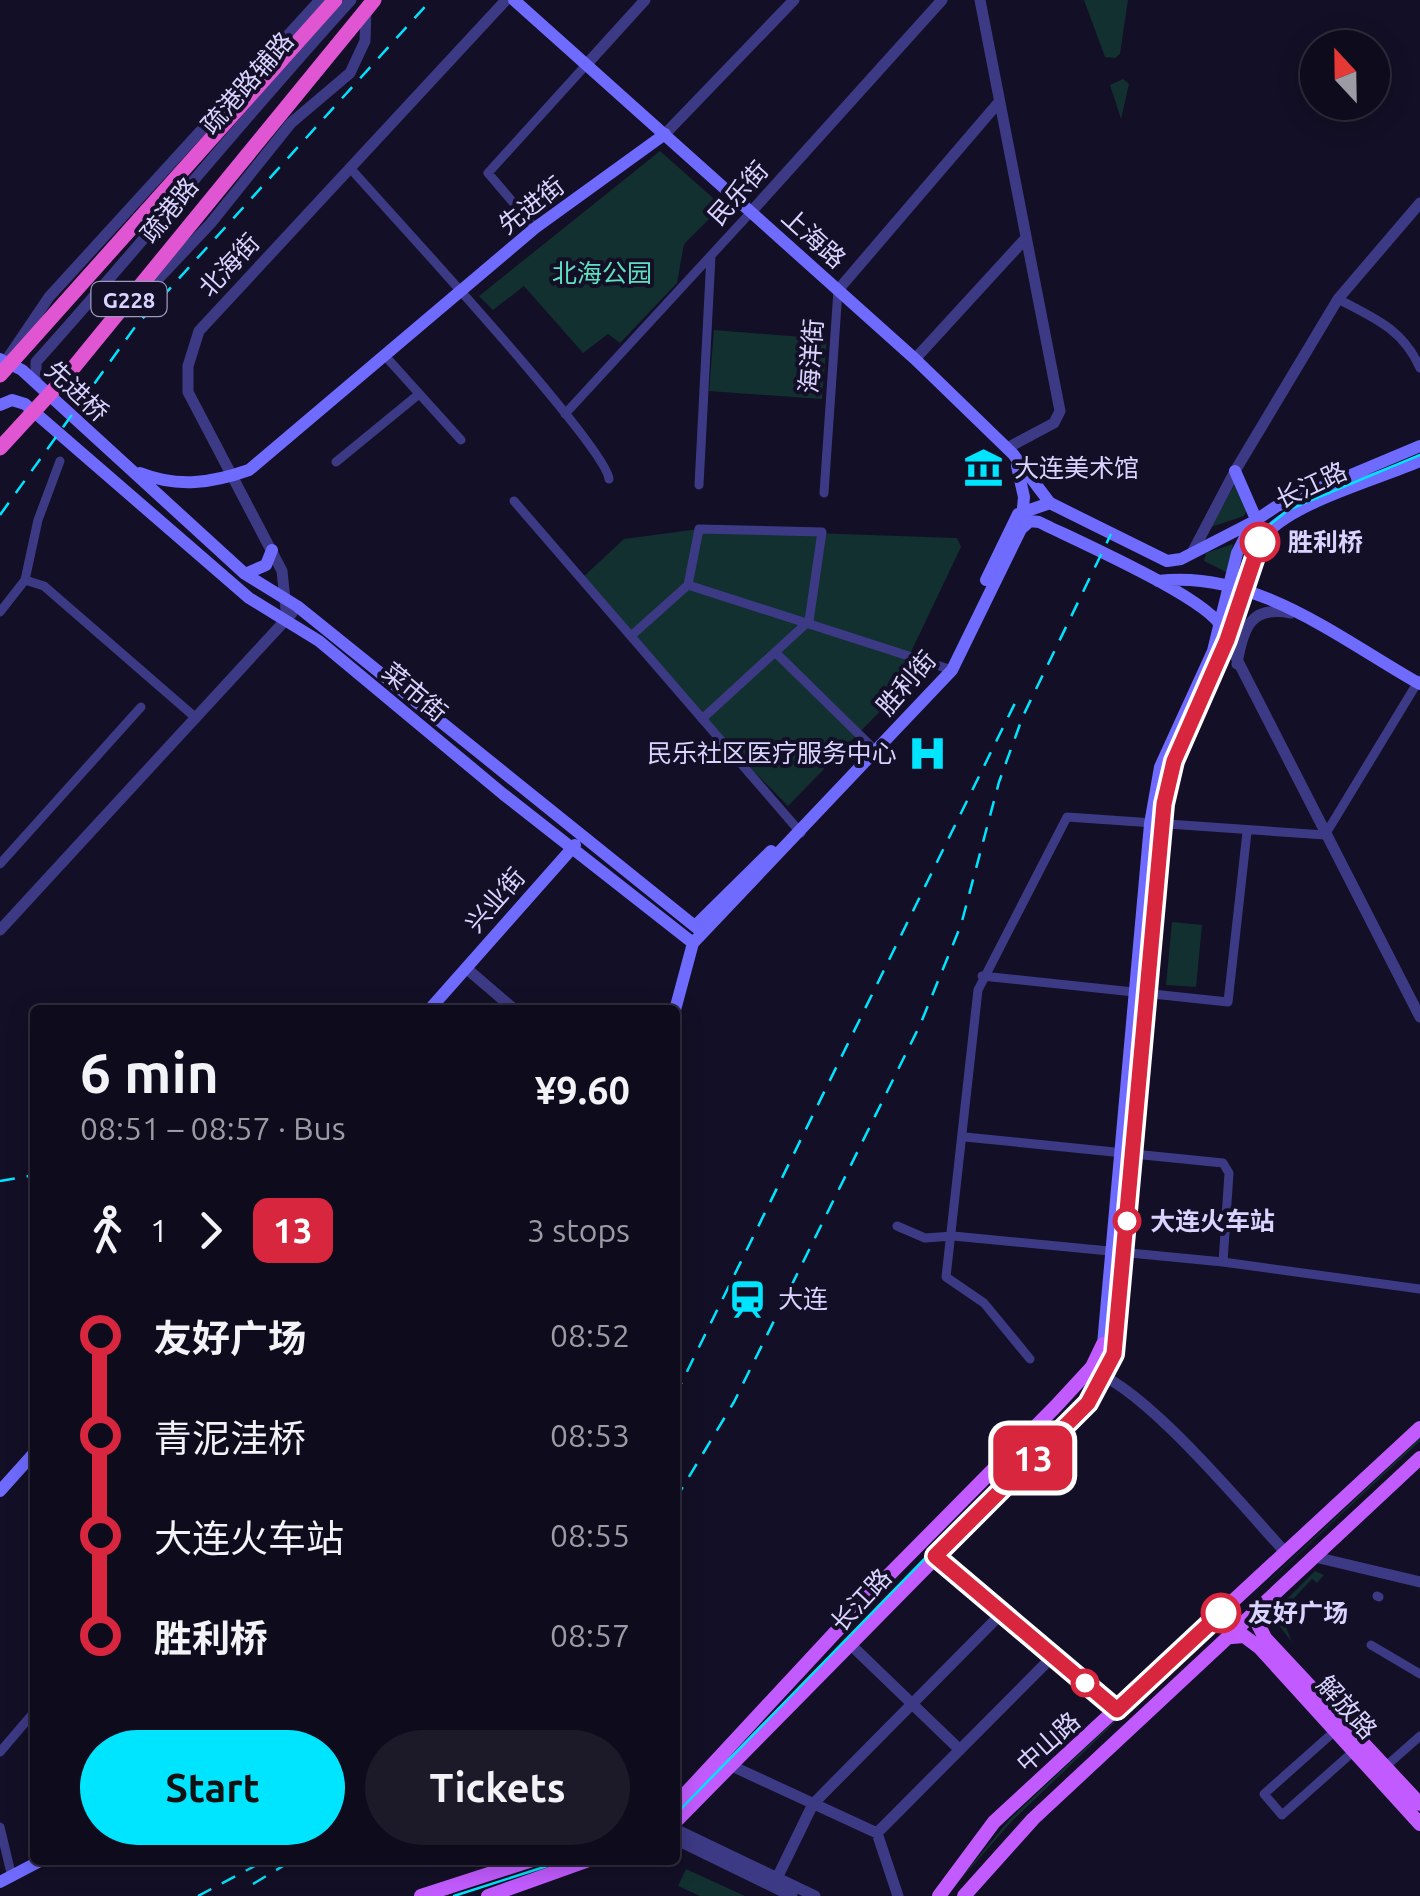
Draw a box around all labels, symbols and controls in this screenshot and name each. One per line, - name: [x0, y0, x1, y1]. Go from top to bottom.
- street label: 疏港路辅路: [195, 27, 299, 139]
- north arrow: [1300, 30, 1390, 120]
- map controls: [1300, 30, 1390, 120]
- street label: 民乐街: [702, 156, 774, 230]
- street label: 先进街: [493, 171, 569, 239]
- street label: 疏港路: [135, 172, 203, 248]
- street label: 上海路: [777, 202, 851, 274]
- street label: 北海街: [193, 228, 265, 302]
- park label: 北海公园: [552, 259, 652, 287]
- road number: G228: [92, 282, 166, 316]
- street label: 海洋街: [794, 318, 828, 394]
- street label: 先进桥: [40, 355, 114, 427]
- museum icon: 大连美术馆: [963, 447, 1005, 489]
- place label: 大连美术馆: [1014, 454, 1139, 482]
- street label: 长江路: [1271, 456, 1351, 514]
- marker: 胜利桥: [1241, 523, 1279, 561]
- place label: 胜利桥: [1288, 528, 1363, 556]
- street label: 胜利街: [871, 646, 941, 720]
- street label: 菜市街: [377, 657, 453, 727]
- hospital icon: 民乐社区医疗服务中心: [906, 732, 948, 774]
- place label: 民乐社区医疗服务中心: [647, 739, 897, 767]
- street label: 兴业街: [460, 863, 530, 937]
- text: 6 min: [80, 1042, 219, 1103]
- text: ¥9.60: [535, 1069, 630, 1111]
- text: 08:51 – 08:57 · Bus: [80, 1110, 346, 1146]
- icon: walk: [80, 1203, 135, 1258]
- icon: forward: [183, 1203, 238, 1258]
- place label: 大连火车站: [1150, 1207, 1275, 1235]
- marker: 大连火车站: [1114, 1208, 1140, 1234]
- text: 13: [273, 1210, 313, 1250]
- text: 1: [150, 1212, 168, 1248]
- text: 3 stops: [527, 1212, 630, 1248]
- station icon: 大连: [727, 1278, 769, 1320]
- place label: 大连: [778, 1285, 828, 1313]
- text: 友好广场: [154, 1317, 306, 1359]
- text: 08:52: [550, 1317, 630, 1353]
- text: 青泥洼桥: [154, 1417, 306, 1459]
- text: 08:53: [550, 1417, 630, 1453]
- line badge: 13: [988, 1426, 1078, 1490]
- text: 13: [1013, 1438, 1053, 1478]
- text: 大连火车站: [154, 1517, 344, 1559]
- text: 08:55: [550, 1517, 630, 1553]
- street label: 长江路: [825, 1563, 897, 1637]
- marker: 友好广场: [1202, 1594, 1240, 1632]
- place label: 友好广场: [1248, 1599, 1348, 1627]
- text: 胜利桥: [154, 1617, 268, 1659]
- text: 08:57: [550, 1617, 630, 1653]
- unlabelled marker: [1072, 1670, 1098, 1696]
- street label: 解放路: [1311, 1670, 1383, 1744]
- street label: 中山路: [1011, 1706, 1085, 1778]
- button: Start: [80, 1730, 345, 1845]
- button: Tickets: [365, 1730, 630, 1845]

